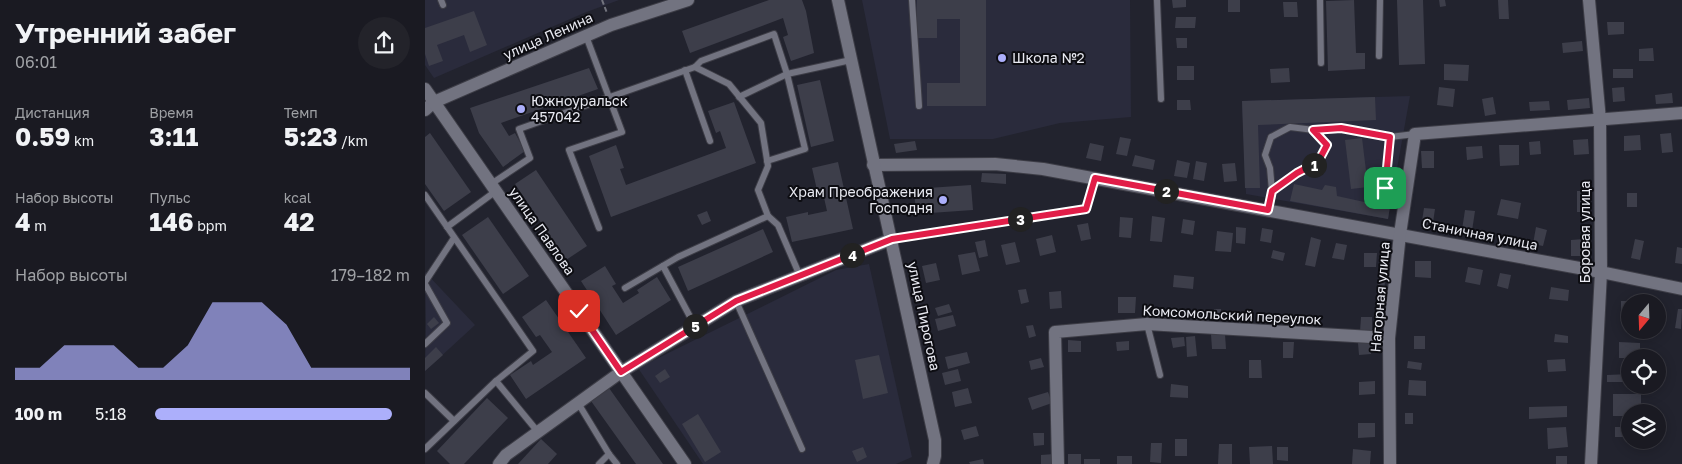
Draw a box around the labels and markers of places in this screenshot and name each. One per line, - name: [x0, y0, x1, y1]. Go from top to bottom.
- place label: Школа №2: [1012, 49, 1085, 66]
- marker: Школа №2: [996, 52, 1008, 64]
- place label: Южноуральск 457042: [531, 92, 628, 125]
- marker: Южноуральск 457042: [515, 103, 527, 115]
- pin: 1: [1301, 152, 1327, 178]
- pin: [1364, 167, 1406, 209]
- pin: 2: [1153, 178, 1179, 204]
- place label: Храм Преображения Господня: [789, 183, 933, 216]
- marker: Храм Преображения Господня: [937, 194, 949, 206]
- pin: 3: [1007, 206, 1033, 232]
- pin: 4: [839, 242, 865, 268]
- pin: [558, 290, 600, 332]
- pin: 5: [683, 314, 707, 338]

